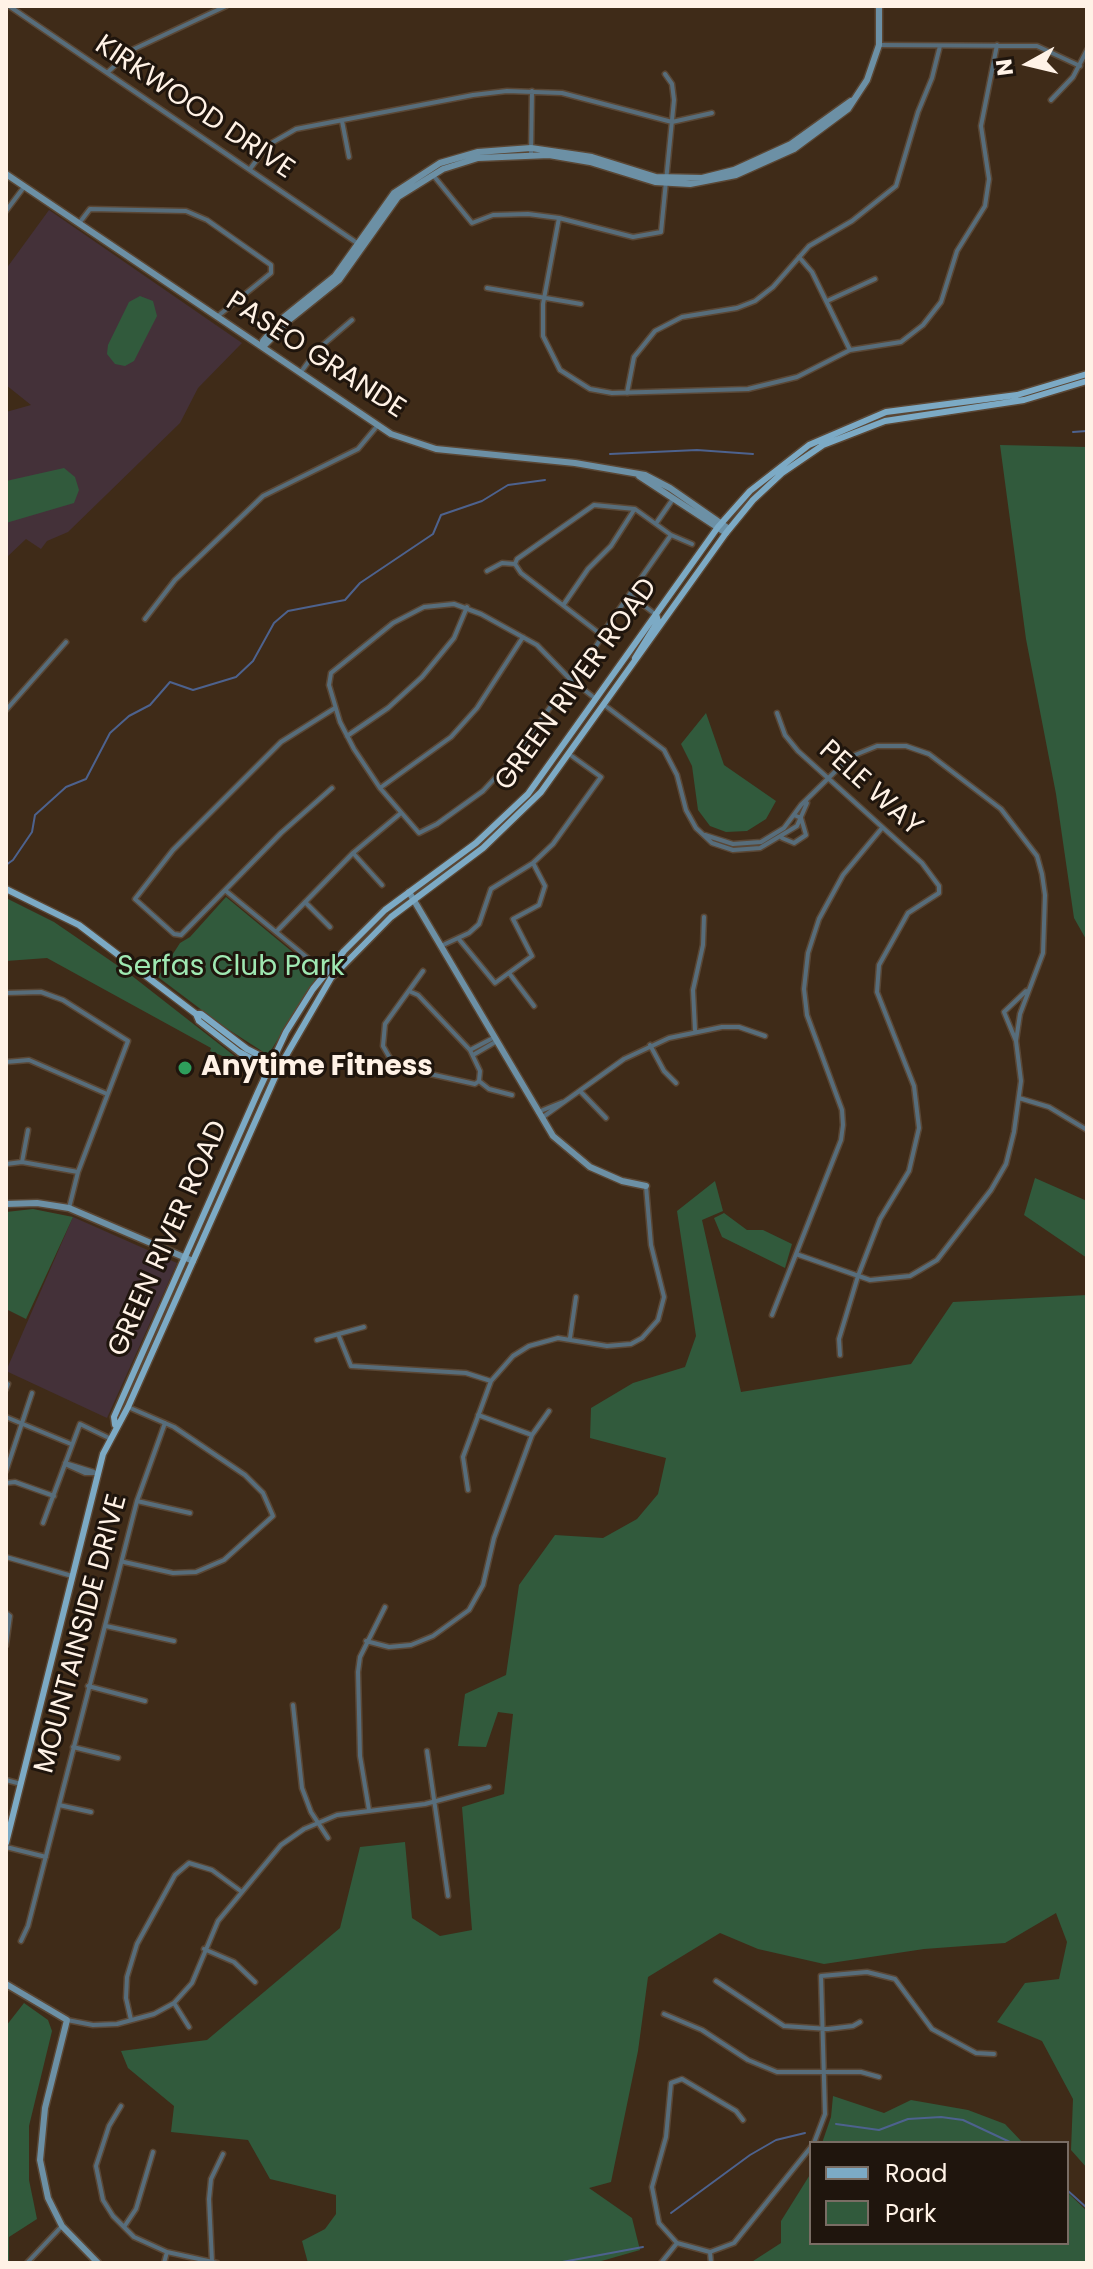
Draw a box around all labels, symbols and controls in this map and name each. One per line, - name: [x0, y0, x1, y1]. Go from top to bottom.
- north arrow: [989, 24, 1069, 104]
- street label: KIRKWOOD DRIVE: [88, 29, 300, 187]
- text: N: [988, 57, 1021, 78]
- street label: PASEO GRANDE: [219, 286, 411, 426]
- street label: GREEN RIVER ROAD: [489, 572, 665, 798]
- street label: PELE WAY: [812, 734, 928, 844]
- park label: Serfas Club Park: [117, 951, 345, 985]
- place label: Anytime Fitness: [201, 1051, 433, 1085]
- marker: Anytime Fitness: [176, 1059, 194, 1077]
- street label: GREEN RIVER ROAD: [102, 1116, 236, 1362]
- street label: MOUNTAINSIDE DRIVE: [29, 1491, 135, 1777]
- legend: [809, 2141, 1069, 2245]
- text: Road: [885, 2157, 947, 2190]
- text: Park: [885, 2197, 936, 2230]

